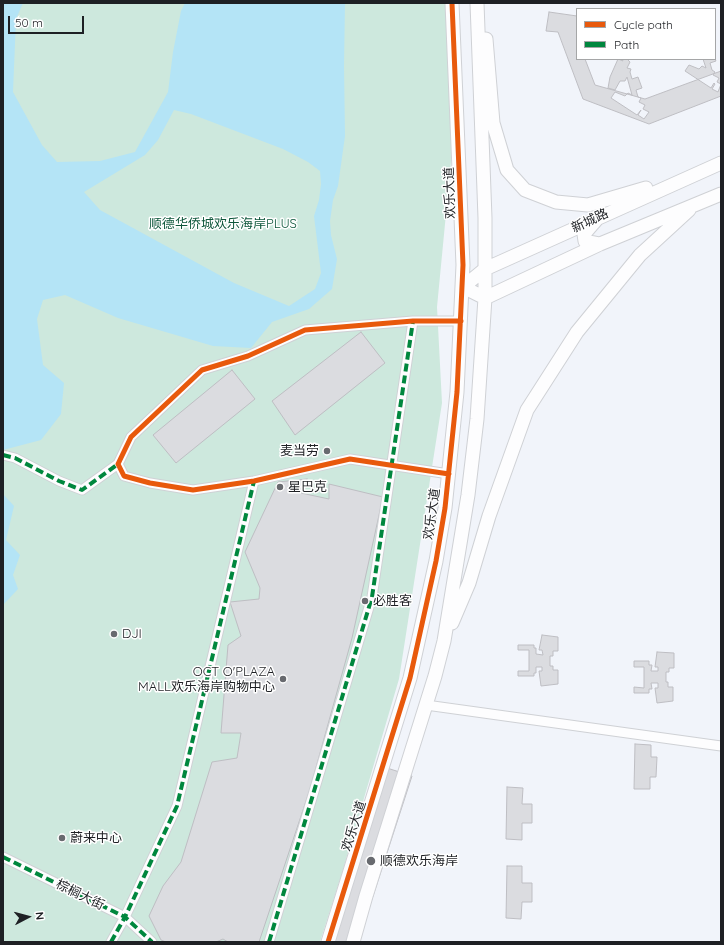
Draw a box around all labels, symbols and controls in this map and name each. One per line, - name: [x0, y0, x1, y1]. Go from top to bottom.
- scale bar: [10, 8, 86, 34]
- legend: [576, 8, 716, 60]
- text: 50 m: [15, 15, 43, 30]
- text: Cycle path: [614, 17, 673, 32]
- text: Path: [614, 37, 639, 52]
- street label: 欢乐大道: [441, 167, 459, 219]
- street label: 新城路: [569, 206, 611, 236]
- park label: 顺德华侨城欢乐海岸PLUS: [149, 216, 297, 232]
- place label: 麦当劳: [280, 443, 319, 459]
- marker: 麦当劳: [322, 446, 332, 456]
- place label: 星巴克: [288, 479, 327, 495]
- marker: 星巴克: [275, 482, 285, 492]
- street label: 欢乐大道: [421, 487, 443, 541]
- place label: 必胜客: [373, 593, 412, 609]
- marker: 必胜客: [360, 596, 370, 606]
- place label: DJI: [122, 626, 142, 642]
- marker: DJI: [109, 629, 119, 639]
- place label: OCT O'PLAZA MALL欢乐海岸购物中心: [138, 664, 275, 695]
- marker: OCT O'PLAZA MALL欢乐海岸购物中心: [278, 674, 288, 684]
- street label: 欢乐大道: [339, 799, 369, 853]
- place label: 蔚来中心: [70, 830, 122, 846]
- marker: 蔚来中心: [57, 833, 67, 843]
- place label: 顺德欢乐海岸: [380, 853, 458, 869]
- marker: 顺德欢乐海岸: [365, 855, 377, 867]
- street label: 棕榈大街: [53, 877, 107, 913]
- north arrow: [8, 897, 48, 937]
- text: N: [33, 911, 47, 921]

